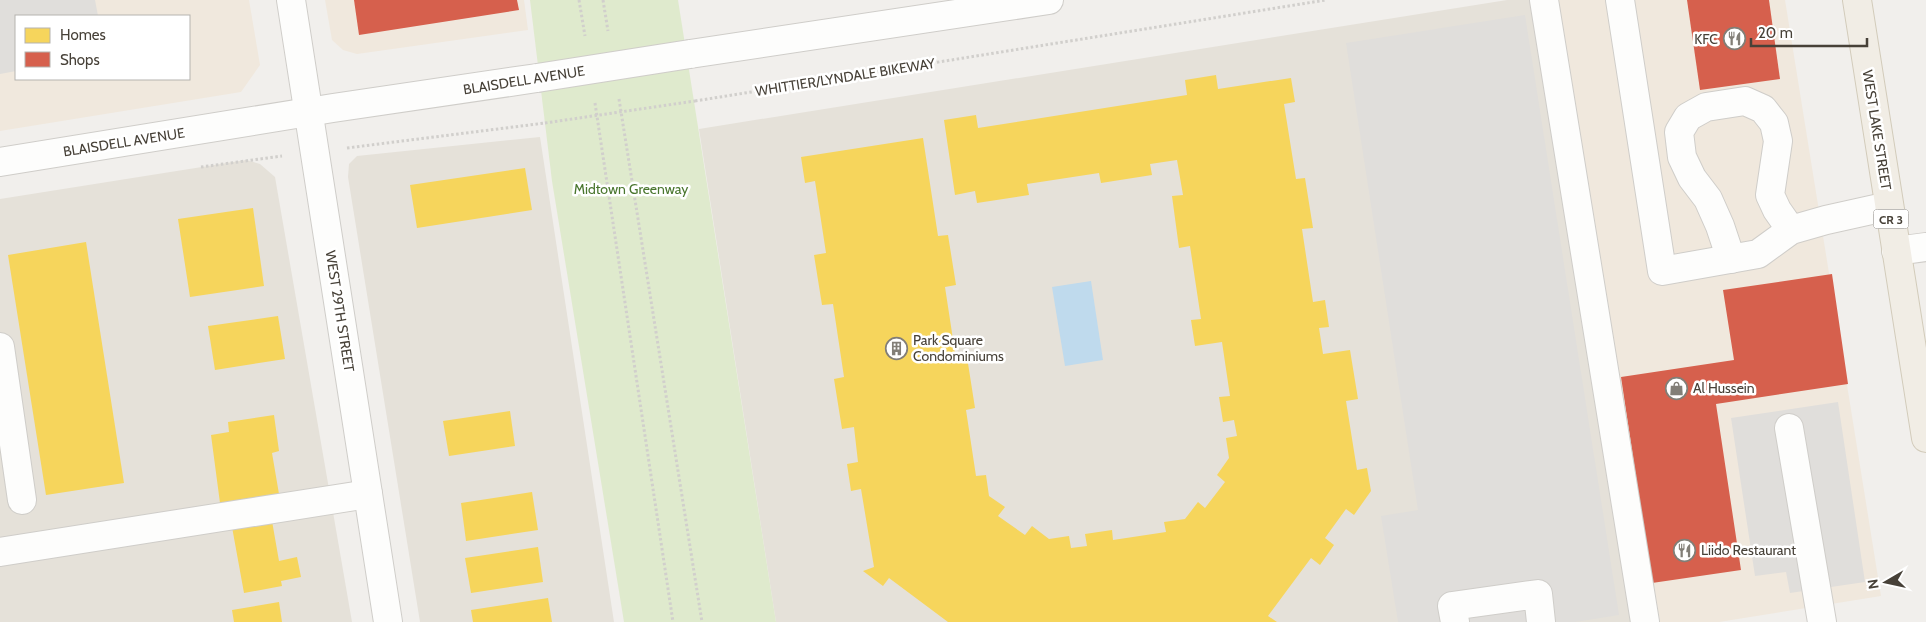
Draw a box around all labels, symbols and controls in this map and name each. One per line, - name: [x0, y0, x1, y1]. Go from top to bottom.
- legend: [15, 15, 190, 80]
- scale bar: [1751, 15, 1867, 47]
- text: 20 m: [1758, 24, 1793, 42]
- text: Homes: [60, 26, 106, 44]
- restaurant icon: KFC: [1722, 27, 1746, 51]
- place label: KFC: [1694, 30, 1718, 48]
- text: Shops: [60, 51, 100, 69]
- street label: WHITTIER/LYNDALE BIKEWAY: [754, 54, 937, 100]
- street label: BLAISDELL AVENUE: [462, 61, 586, 98]
- street label: WEST LAKE STREET: [1859, 69, 1895, 192]
- street label: BLAISDELL AVENUE: [62, 123, 186, 160]
- park label: Midtown Greenway: [574, 180, 688, 198]
- road number: CR 3: [1874, 210, 1908, 228]
- street label: WEST 29TH STREET: [322, 249, 359, 373]
- place label: Park Square Condominiums: [913, 331, 1004, 365]
- building icon: Park Square Condominiums: [885, 336, 909, 360]
- shop icon: Al Hussein: [1665, 376, 1689, 400]
- place label: Al Hussein: [1693, 379, 1755, 397]
- restaurant icon: Liido Restaurant: [1673, 538, 1697, 562]
- place label: Liido Restaurant: [1701, 541, 1796, 559]
- north arrow: [1861, 557, 1911, 607]
- text: N: [1863, 578, 1883, 590]

